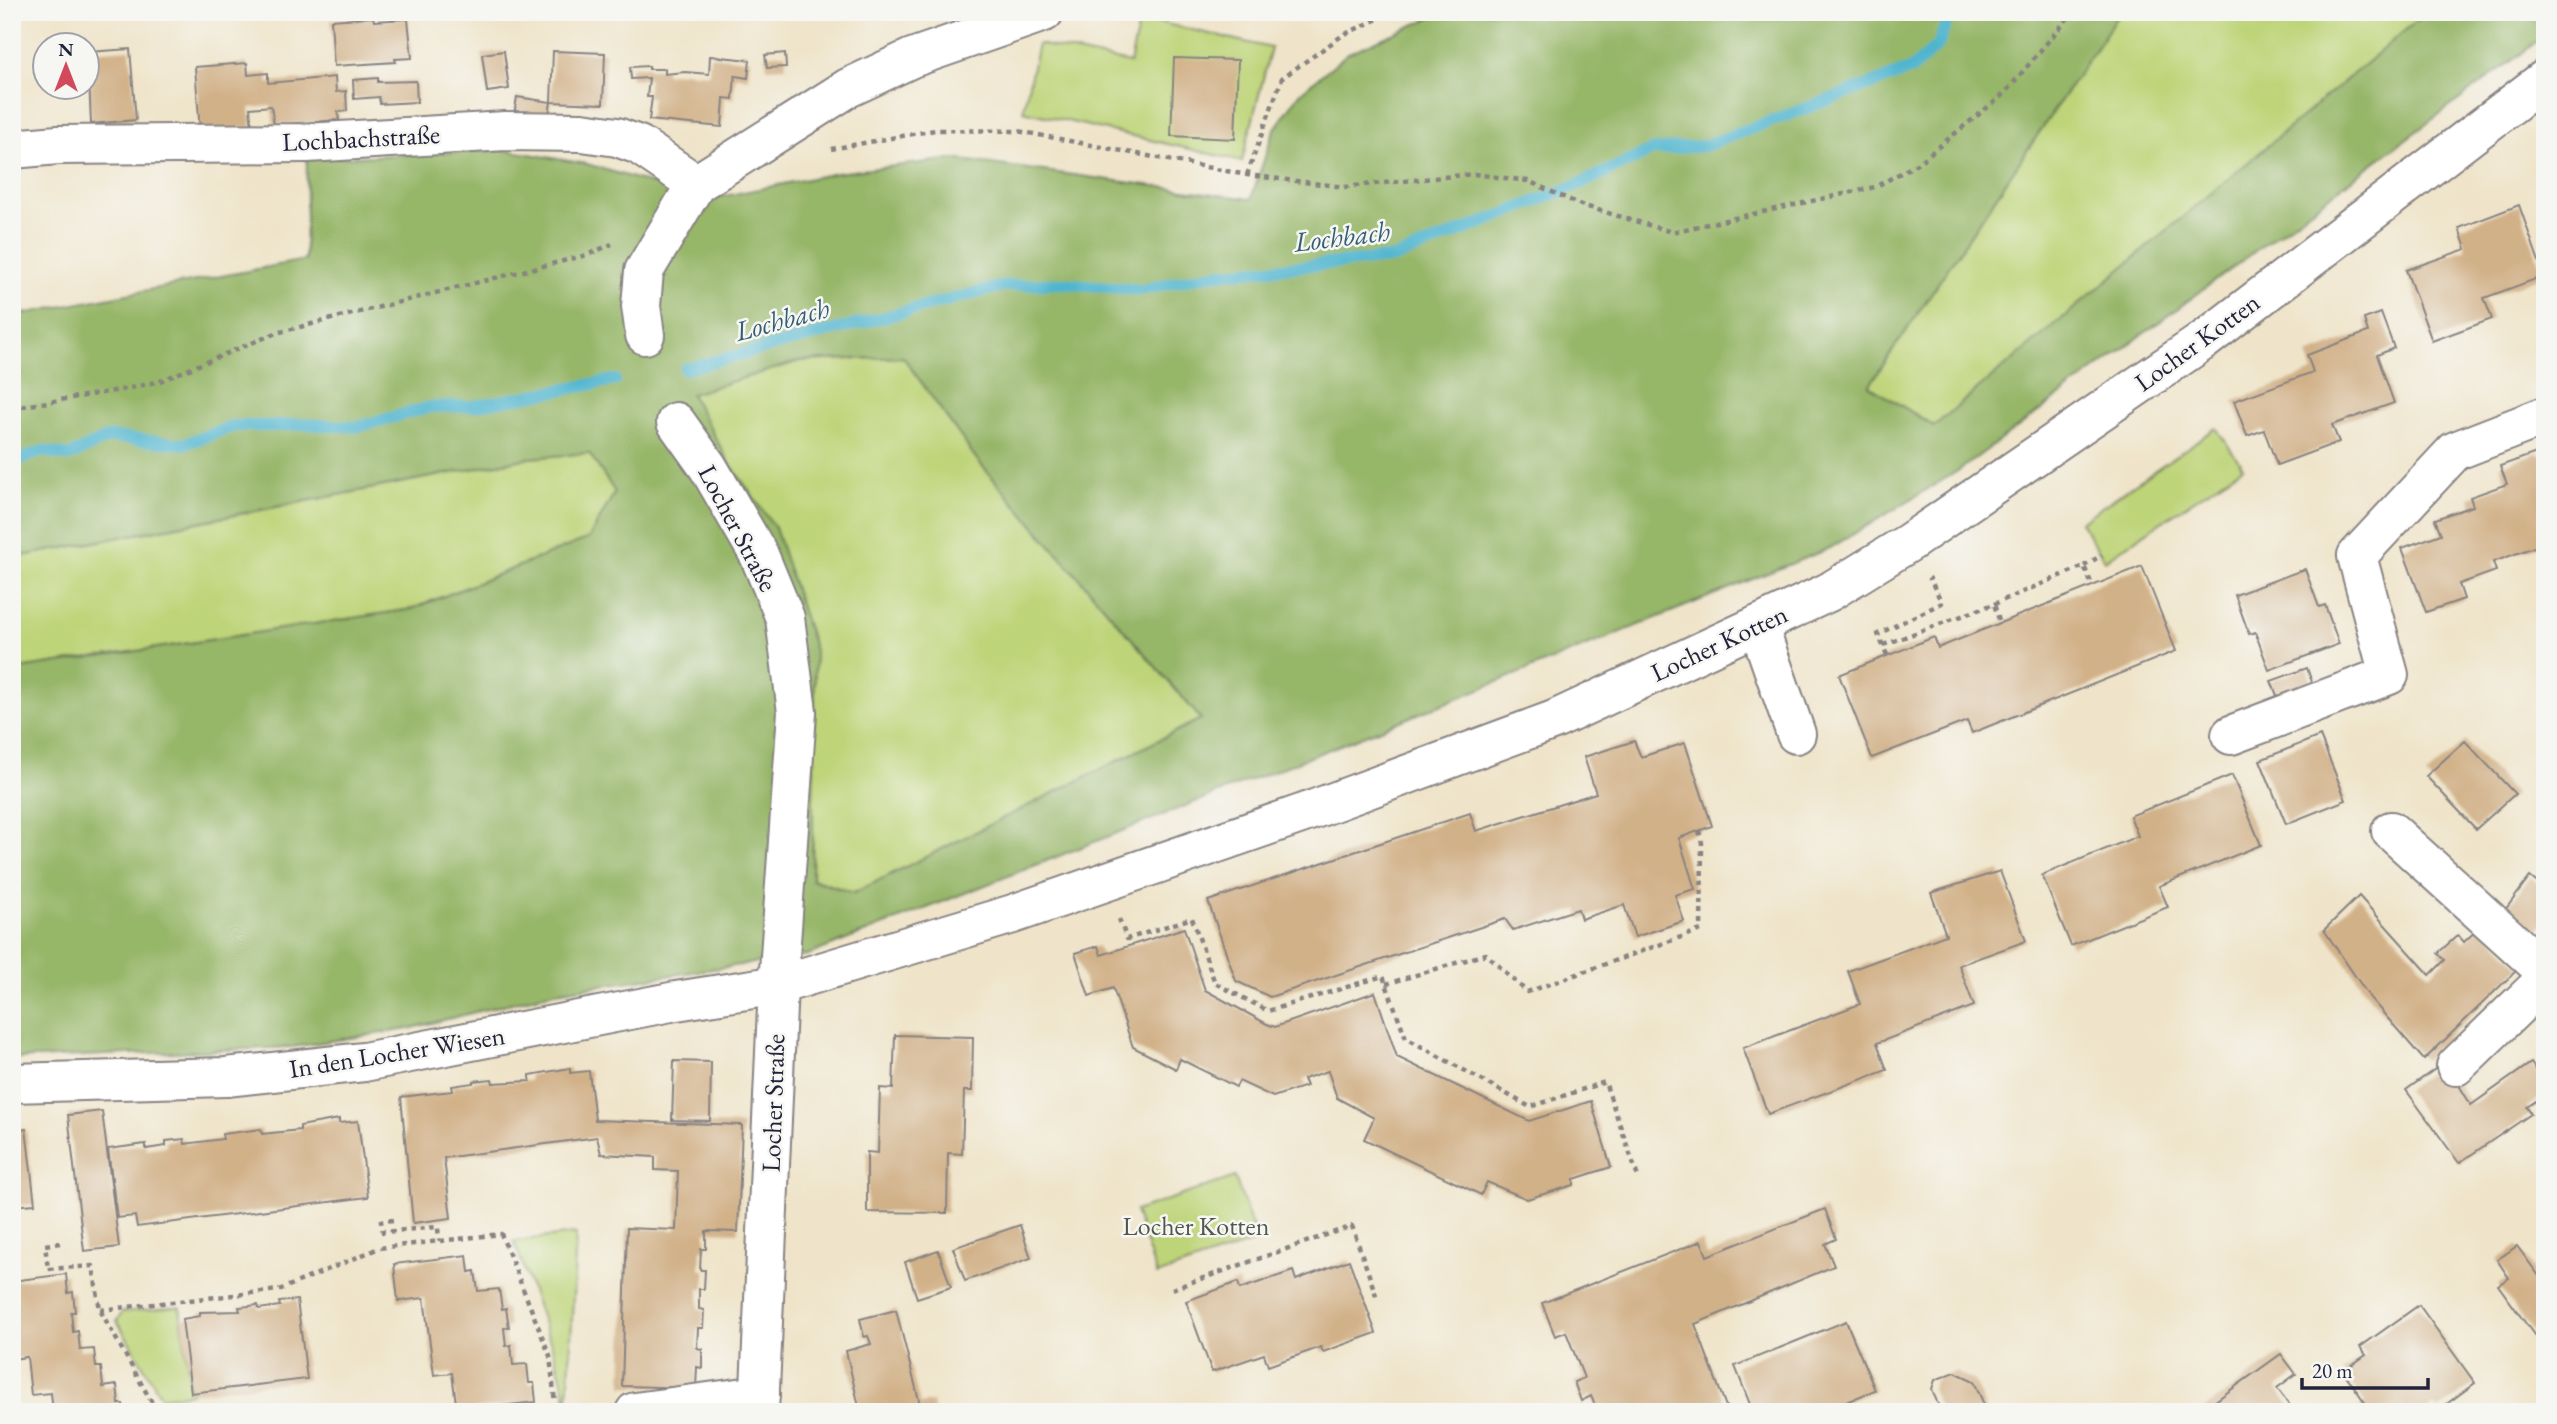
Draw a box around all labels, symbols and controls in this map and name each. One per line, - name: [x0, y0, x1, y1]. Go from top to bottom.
- north arrow: [32, 32, 102, 102]
- text: N: [58, 37, 74, 62]
- street label: Lochbachstraße: [281, 117, 441, 159]
- water label: Lochbach: [1291, 212, 1392, 260]
- street label: Locher Kotten: [2128, 285, 2267, 399]
- water label: Lochbach: [730, 289, 834, 349]
- street label: Locher Straße: [690, 459, 786, 597]
- street label: Locher Kotten: [1645, 596, 1793, 689]
- street label: In den Locher Wiesen: [287, 1018, 508, 1086]
- street label: Locher Straße: [754, 1033, 792, 1173]
- park label: Locher Kotten: [1123, 1209, 1270, 1243]
- scale bar: [2302, 1347, 2428, 1391]
- text: 20 m: [2312, 1357, 2353, 1384]

